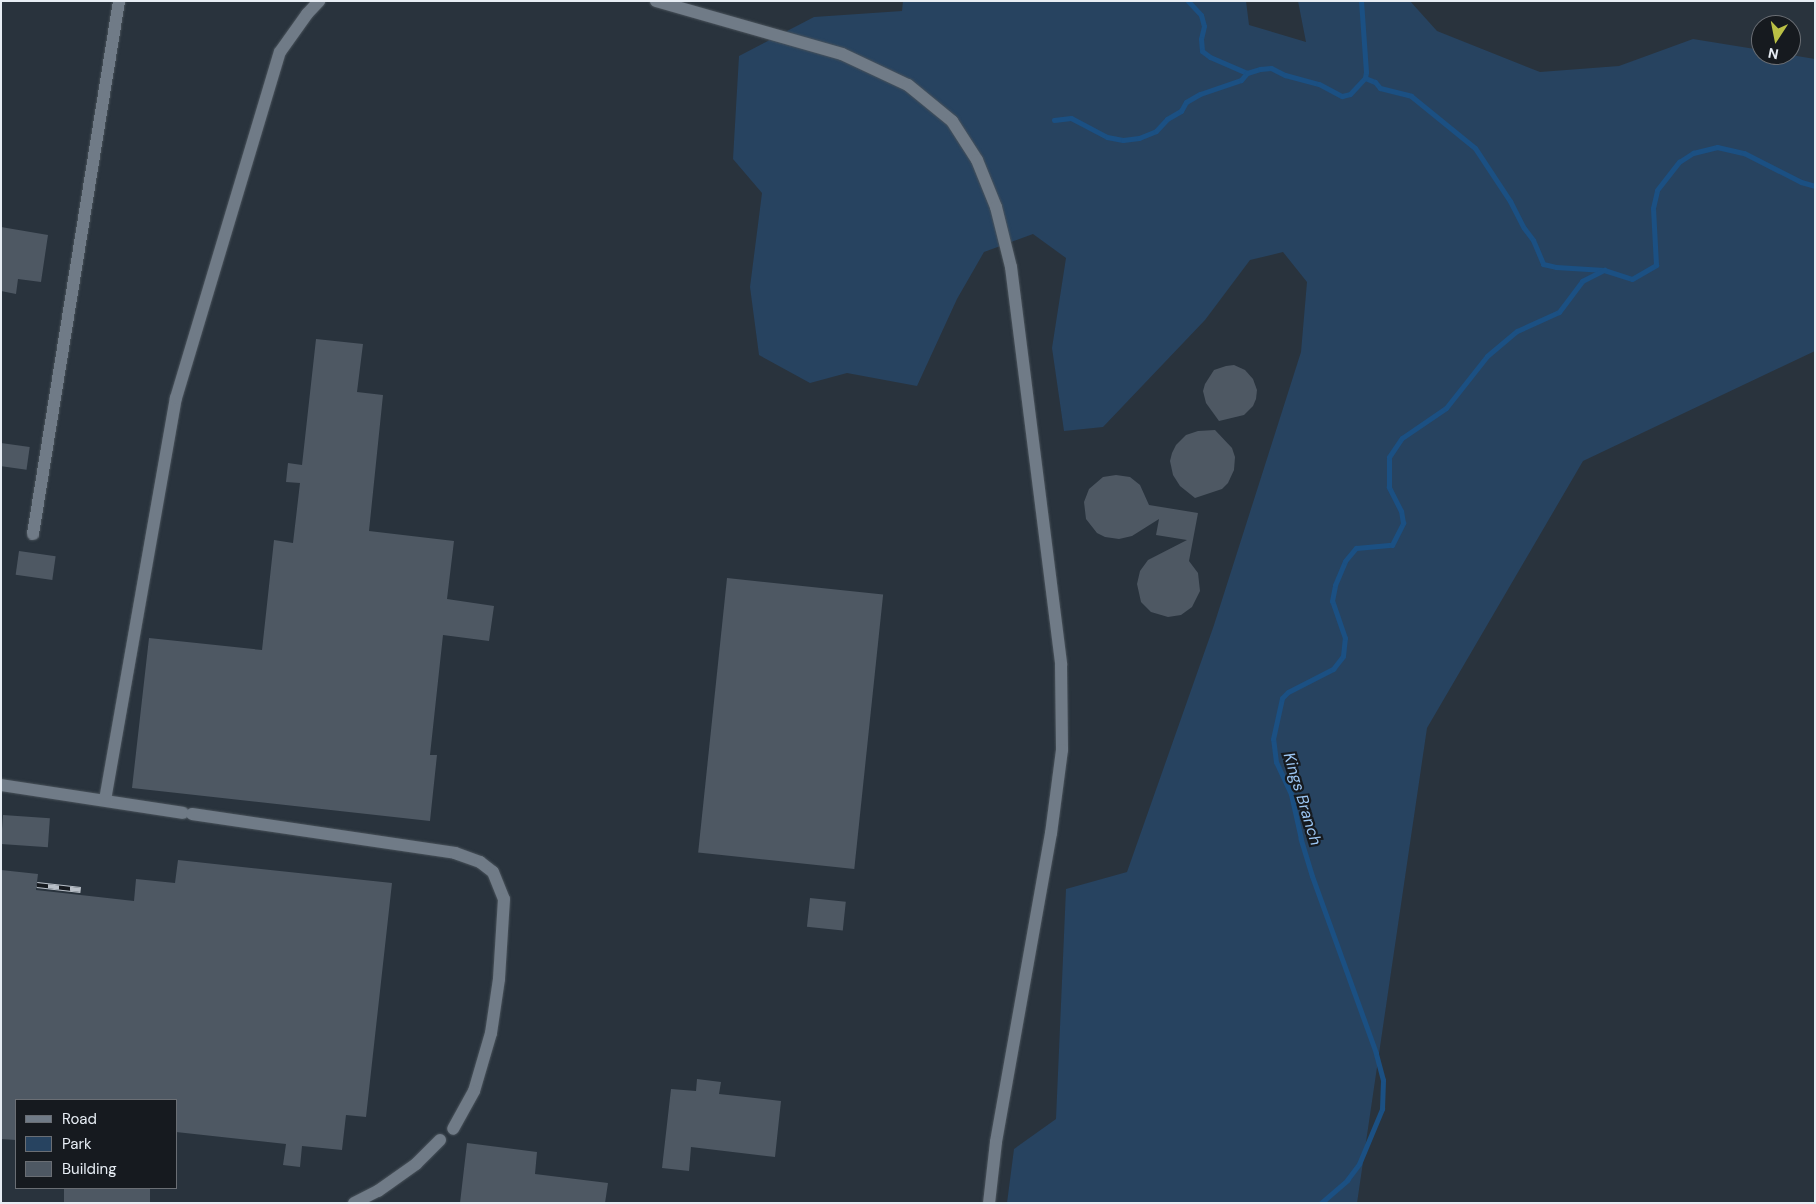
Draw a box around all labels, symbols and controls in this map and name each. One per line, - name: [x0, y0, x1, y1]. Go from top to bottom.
- north arrow: [1751, 15, 1801, 65]
- text: N: [1767, 44, 1780, 64]
- water label: Kings Branch: [1279, 750, 1325, 848]
- legend: [15, 1099, 178, 1189]
- text: Road: [62, 1109, 97, 1129]
- text: Park: [62, 1134, 92, 1154]
- text: Building: [62, 1159, 117, 1179]

